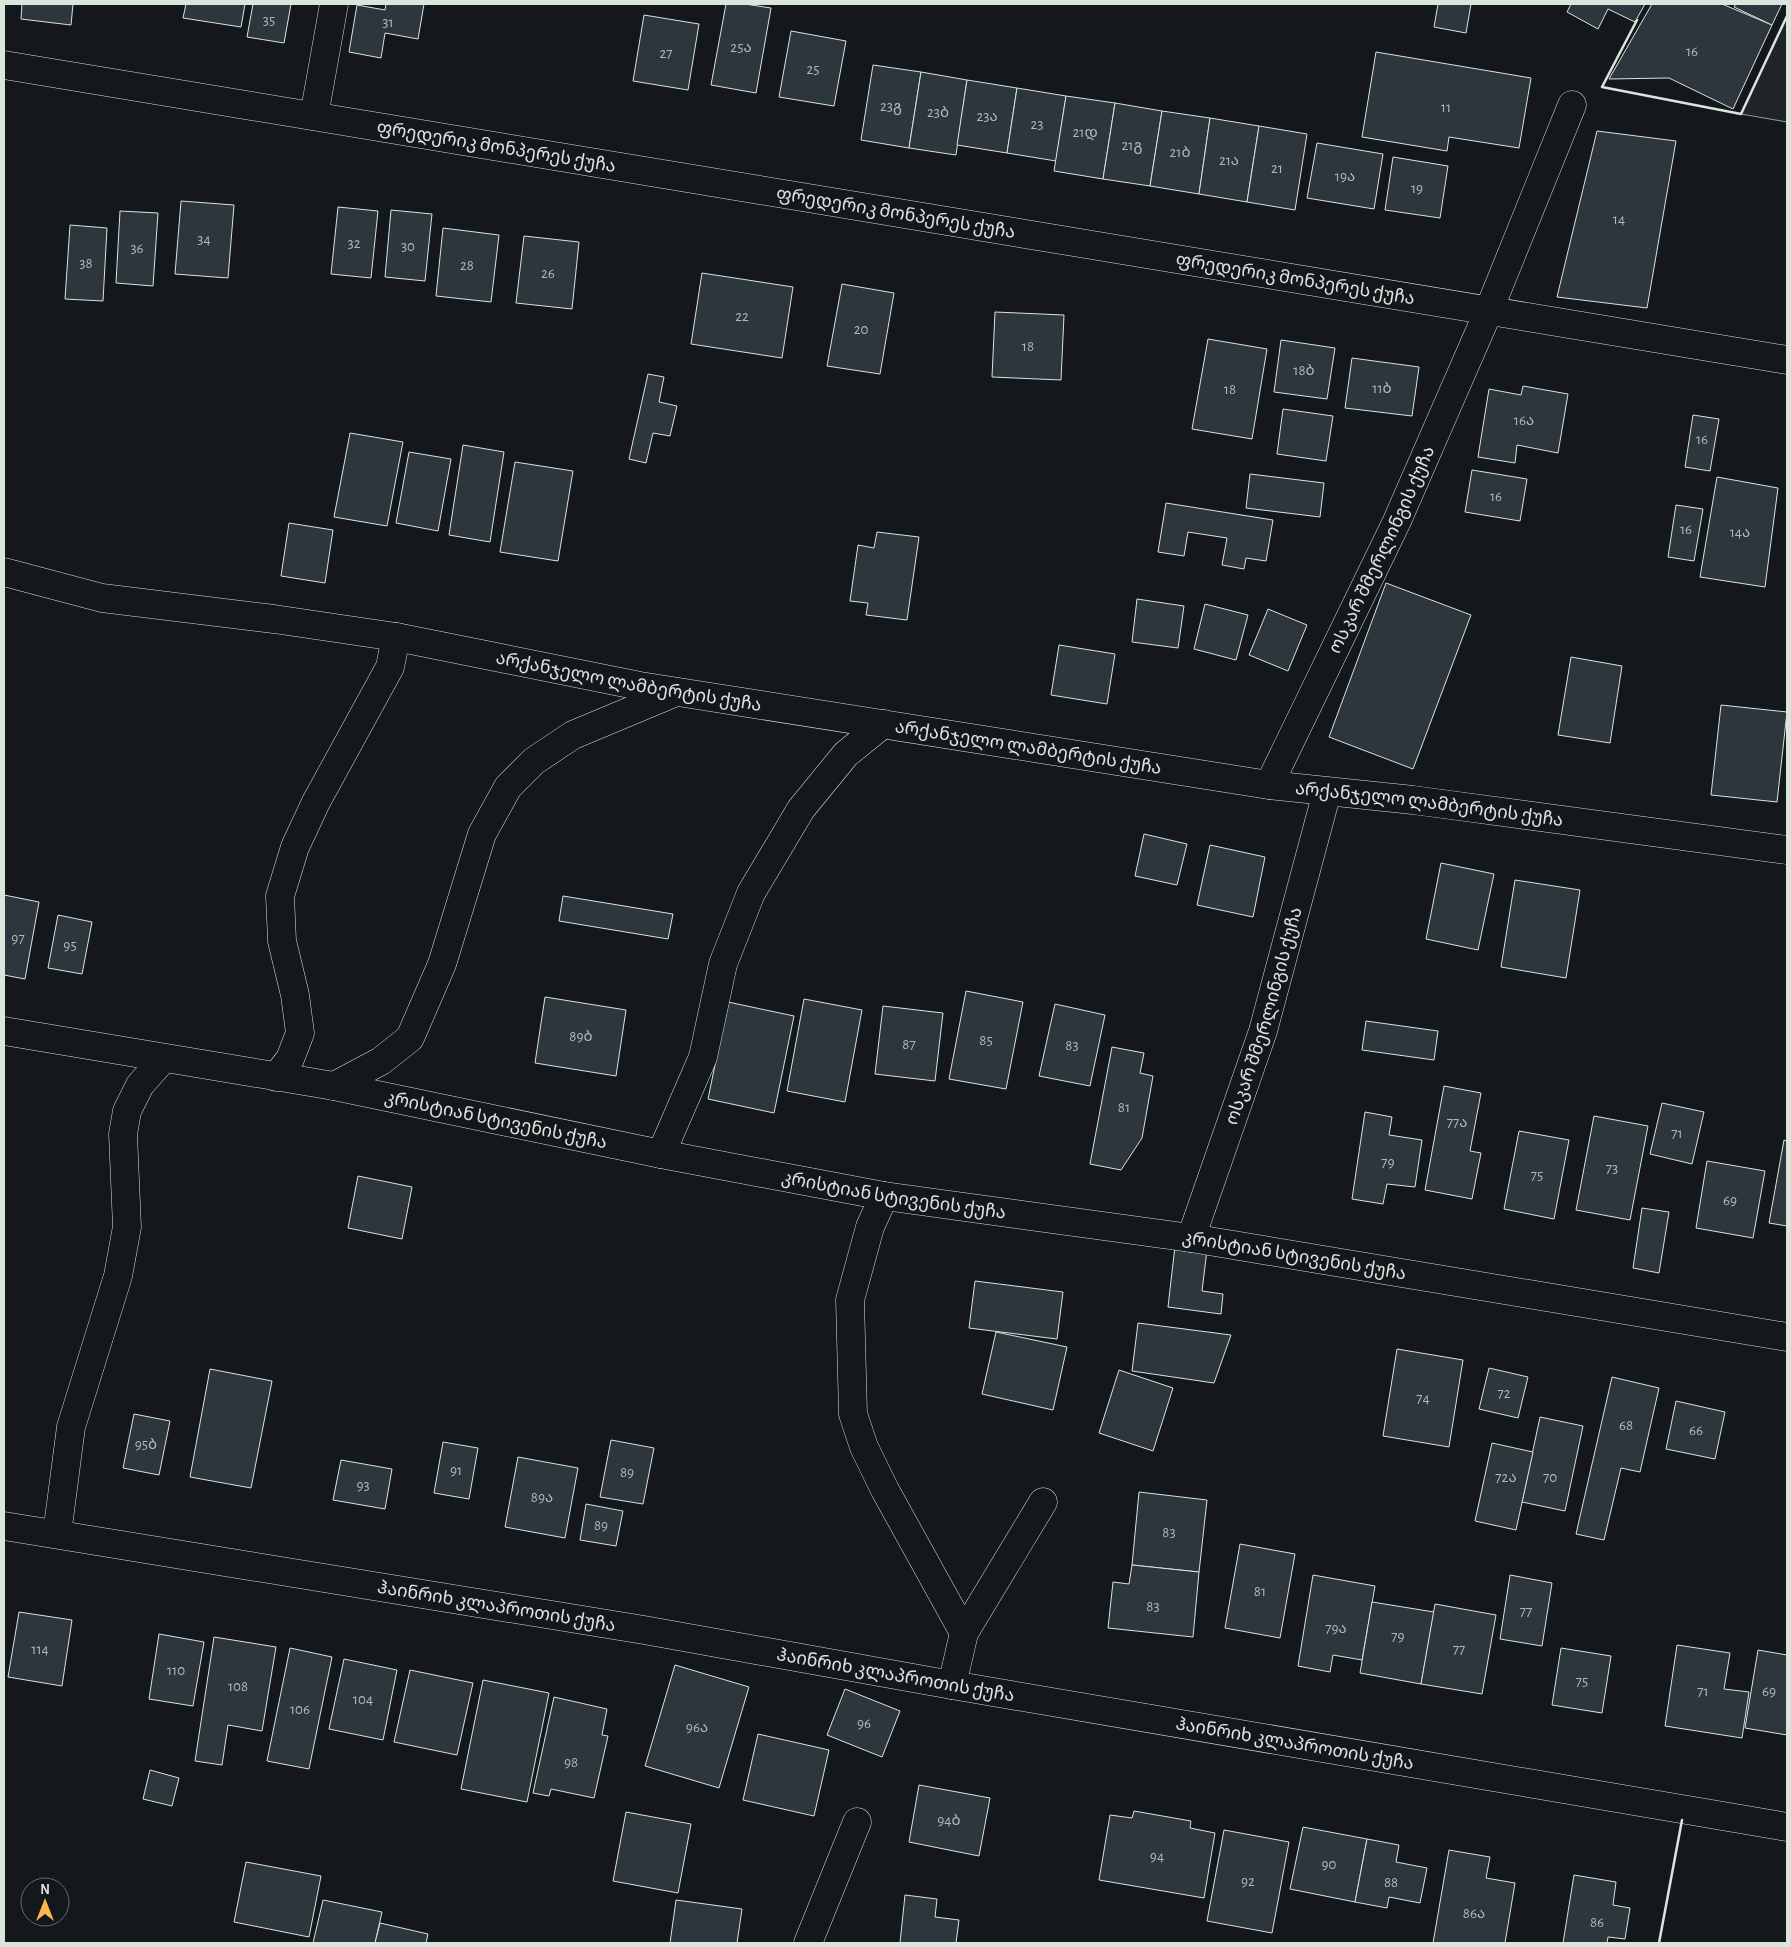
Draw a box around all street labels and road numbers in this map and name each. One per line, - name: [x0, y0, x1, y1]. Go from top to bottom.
- street label: ფრედერიკ მონპერეს ქუჩა: [375, 119, 617, 176]
- street label: ფრედერიკ მონპერეს ქუჩა: [775, 185, 1017, 242]
- street label: ფრედერიკ მონპერეს ქუჩა: [1174, 251, 1416, 308]
- street label: ოსკარ შმერლინგის ქუჩა: [1326, 444, 1438, 656]
- street label: არქანჯელო ლამბერტის ქუჩა: [494, 649, 763, 715]
- street label: არქანჯელო ლამბერტის ქუჩა: [894, 718, 1163, 778]
- street label: არქანჯელო ლამბერტის ქუჩა: [1294, 780, 1564, 830]
- street label: ოსკარ შმერლინგის ქუჩა: [1223, 905, 1306, 1127]
- street label: კრისტიან სტივენის ქუჩა: [383, 1089, 609, 1153]
- street label: კრისტიან სტივენის ქუჩა: [780, 1169, 1007, 1223]
- street label: კრისტიან სტივენის ქუჩა: [1181, 1229, 1407, 1284]
- street label: ჰაინრიხ კლაპროთის ქუჩა: [376, 1579, 617, 1635]
- street label: ჰაინრიხ კლაპროთის ქუჩა: [775, 1646, 1016, 1705]
- street label: ჰაინრიხ კლაპროთის ქუჩა: [1174, 1715, 1415, 1773]

